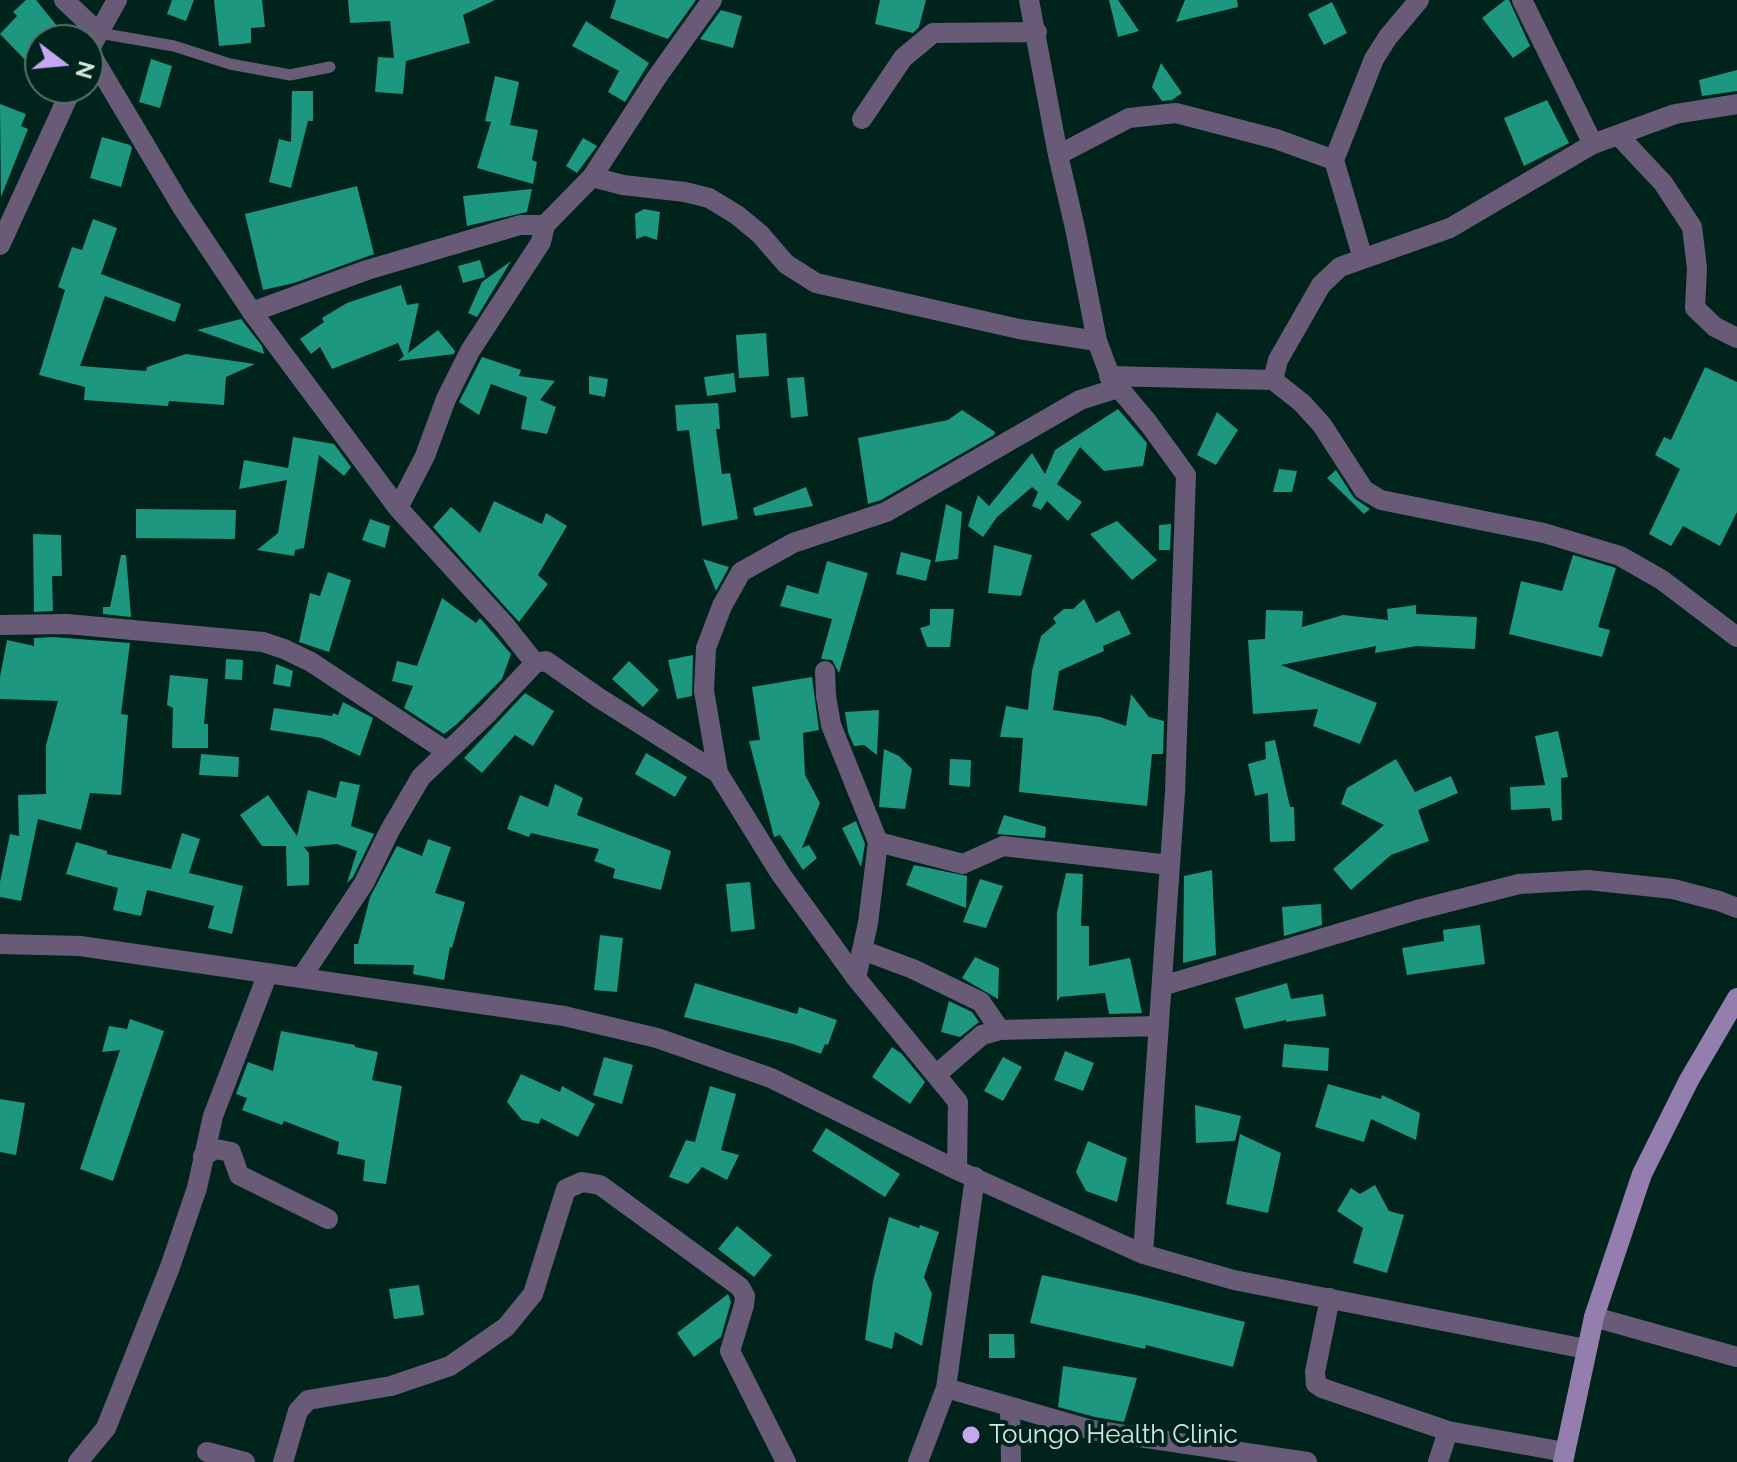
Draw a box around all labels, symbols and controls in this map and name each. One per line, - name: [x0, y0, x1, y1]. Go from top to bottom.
- north arrow: [24, 24, 104, 104]
- text: N: [70, 58, 100, 82]
- place label: Toungo Health Clinic: [989, 1419, 1238, 1451]
- marker: Toungo Health Clinic: [960, 1424, 982, 1446]

